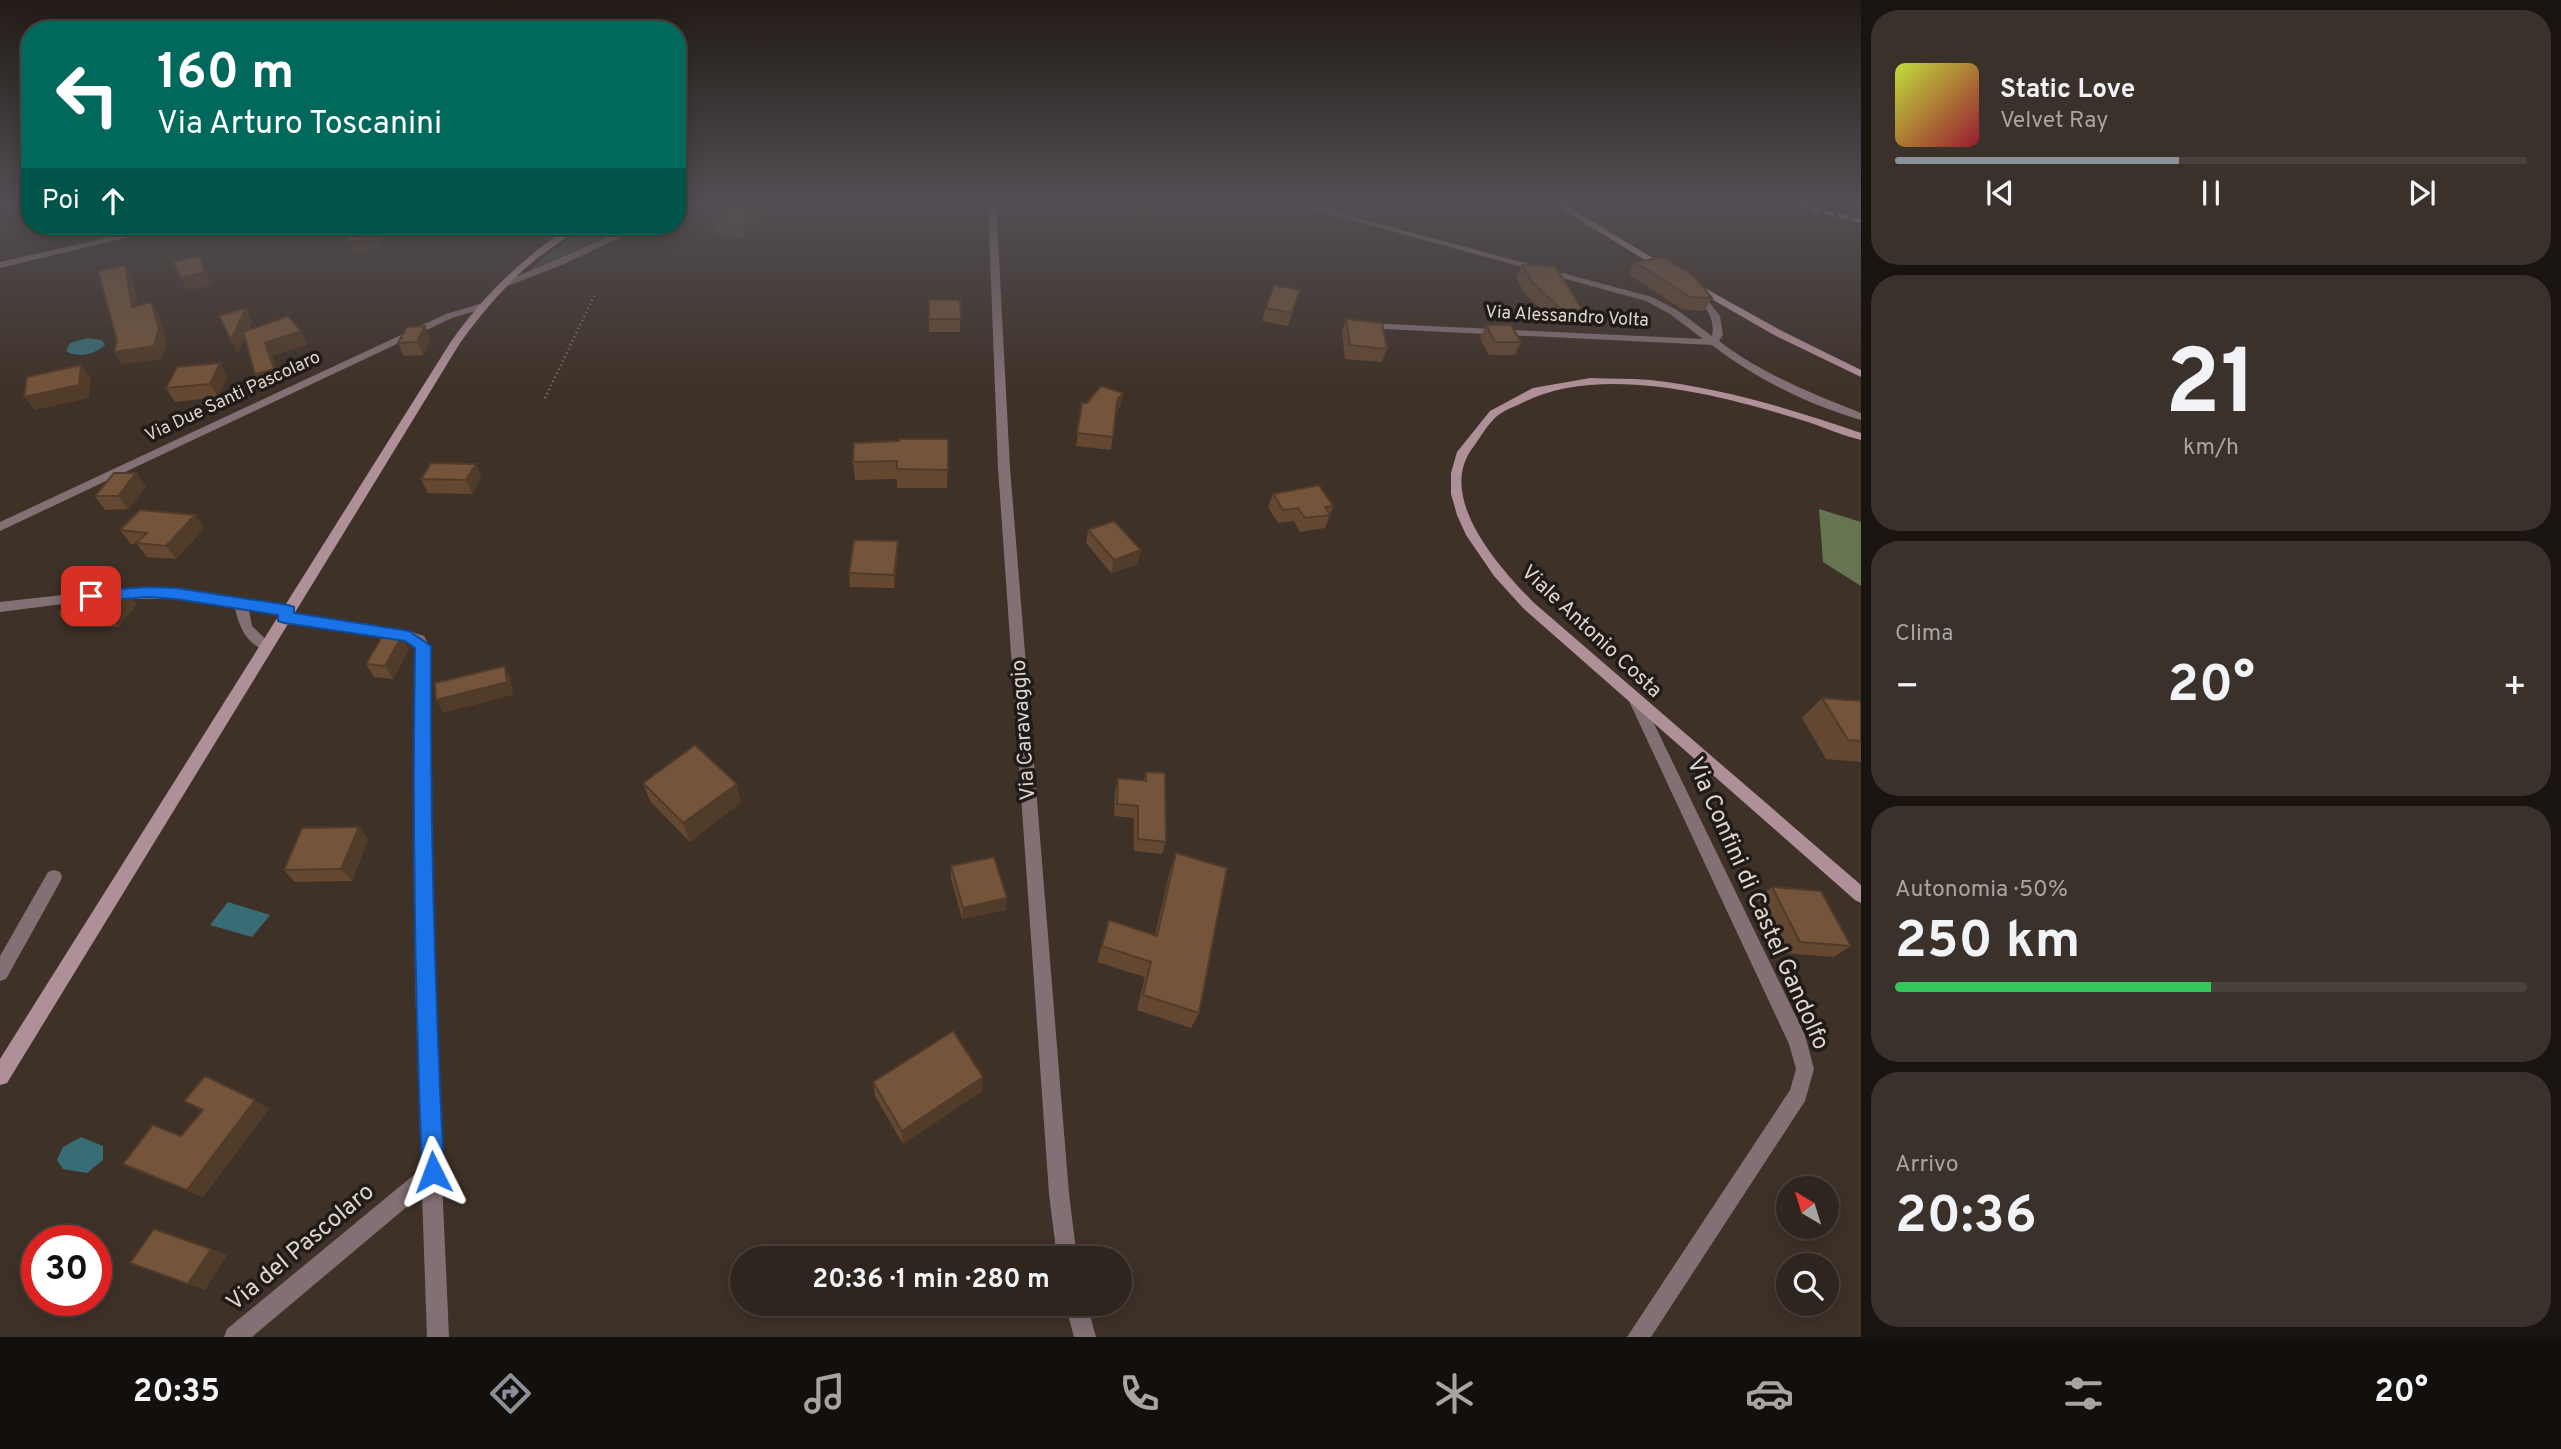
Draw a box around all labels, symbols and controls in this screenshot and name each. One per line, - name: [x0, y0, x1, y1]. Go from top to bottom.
- text: 160 m: [157, 44, 294, 106]
- icon: left: [42, 49, 133, 140]
- text: Static Love: [2000, 74, 2135, 107]
- text: Via Arturo Toscanini: [157, 105, 442, 145]
- text: Velvet Ray: [2000, 107, 2108, 136]
- icon: previous: [1981, 174, 2019, 212]
- icon: pause: [2192, 174, 2230, 212]
- icon: next: [2403, 174, 2441, 212]
- icon: ahead: [94, 182, 132, 220]
- text: Poi: [42, 185, 80, 218]
- street label: Via Alessandro Volta: [1485, 301, 1649, 333]
- text: 21: [2165, 331, 2257, 446]
- street label: Via Due Santi Pascolaro: [142, 346, 324, 448]
- text: km/h: [2183, 434, 2239, 463]
- street label: Viale Antonio Costa: [1515, 560, 1667, 704]
- pin: [61, 566, 121, 626]
- icon: arrive: [72, 577, 110, 615]
- text: Clima: [1895, 620, 1953, 649]
- text: 20°: [2167, 654, 2255, 720]
- street label: Via Caravaggio: [1006, 659, 1042, 801]
- text: −: [1895, 664, 1920, 713]
- text: +: [2502, 664, 2527, 713]
- street label: Via Confini di Castel Gandolfo: [1679, 753, 1835, 1055]
- text: Autonomia · 50%: [1895, 876, 2068, 905]
- text: 250 km: [1895, 910, 2080, 976]
- position arrow: [396, 1135, 470, 1209]
- text: Arrivo: [1895, 1151, 1959, 1180]
- north arrow: [1776, 1176, 1839, 1239]
- map controls: [1776, 1176, 1839, 1316]
- street label: Via del Pascolaro: [221, 1178, 381, 1318]
- text: 20:36: [1895, 1185, 2037, 1251]
- speed limit sign: 30: [21, 1225, 112, 1316]
- button: search: [1776, 1253, 1839, 1316]
- text: 20:36 · 1 min · 280 m: [812, 1264, 1050, 1297]
- icon: directions: [486, 1369, 535, 1418]
- icon: music: [800, 1369, 849, 1418]
- icon: phone: [1115, 1369, 1164, 1418]
- icon: climate: [1430, 1369, 1479, 1418]
- icon: car: [1745, 1369, 1794, 1418]
- icon: filters: [2059, 1369, 2108, 1418]
- text: 20:35: [133, 1373, 220, 1413]
- text: 20°: [2374, 1373, 2428, 1413]

